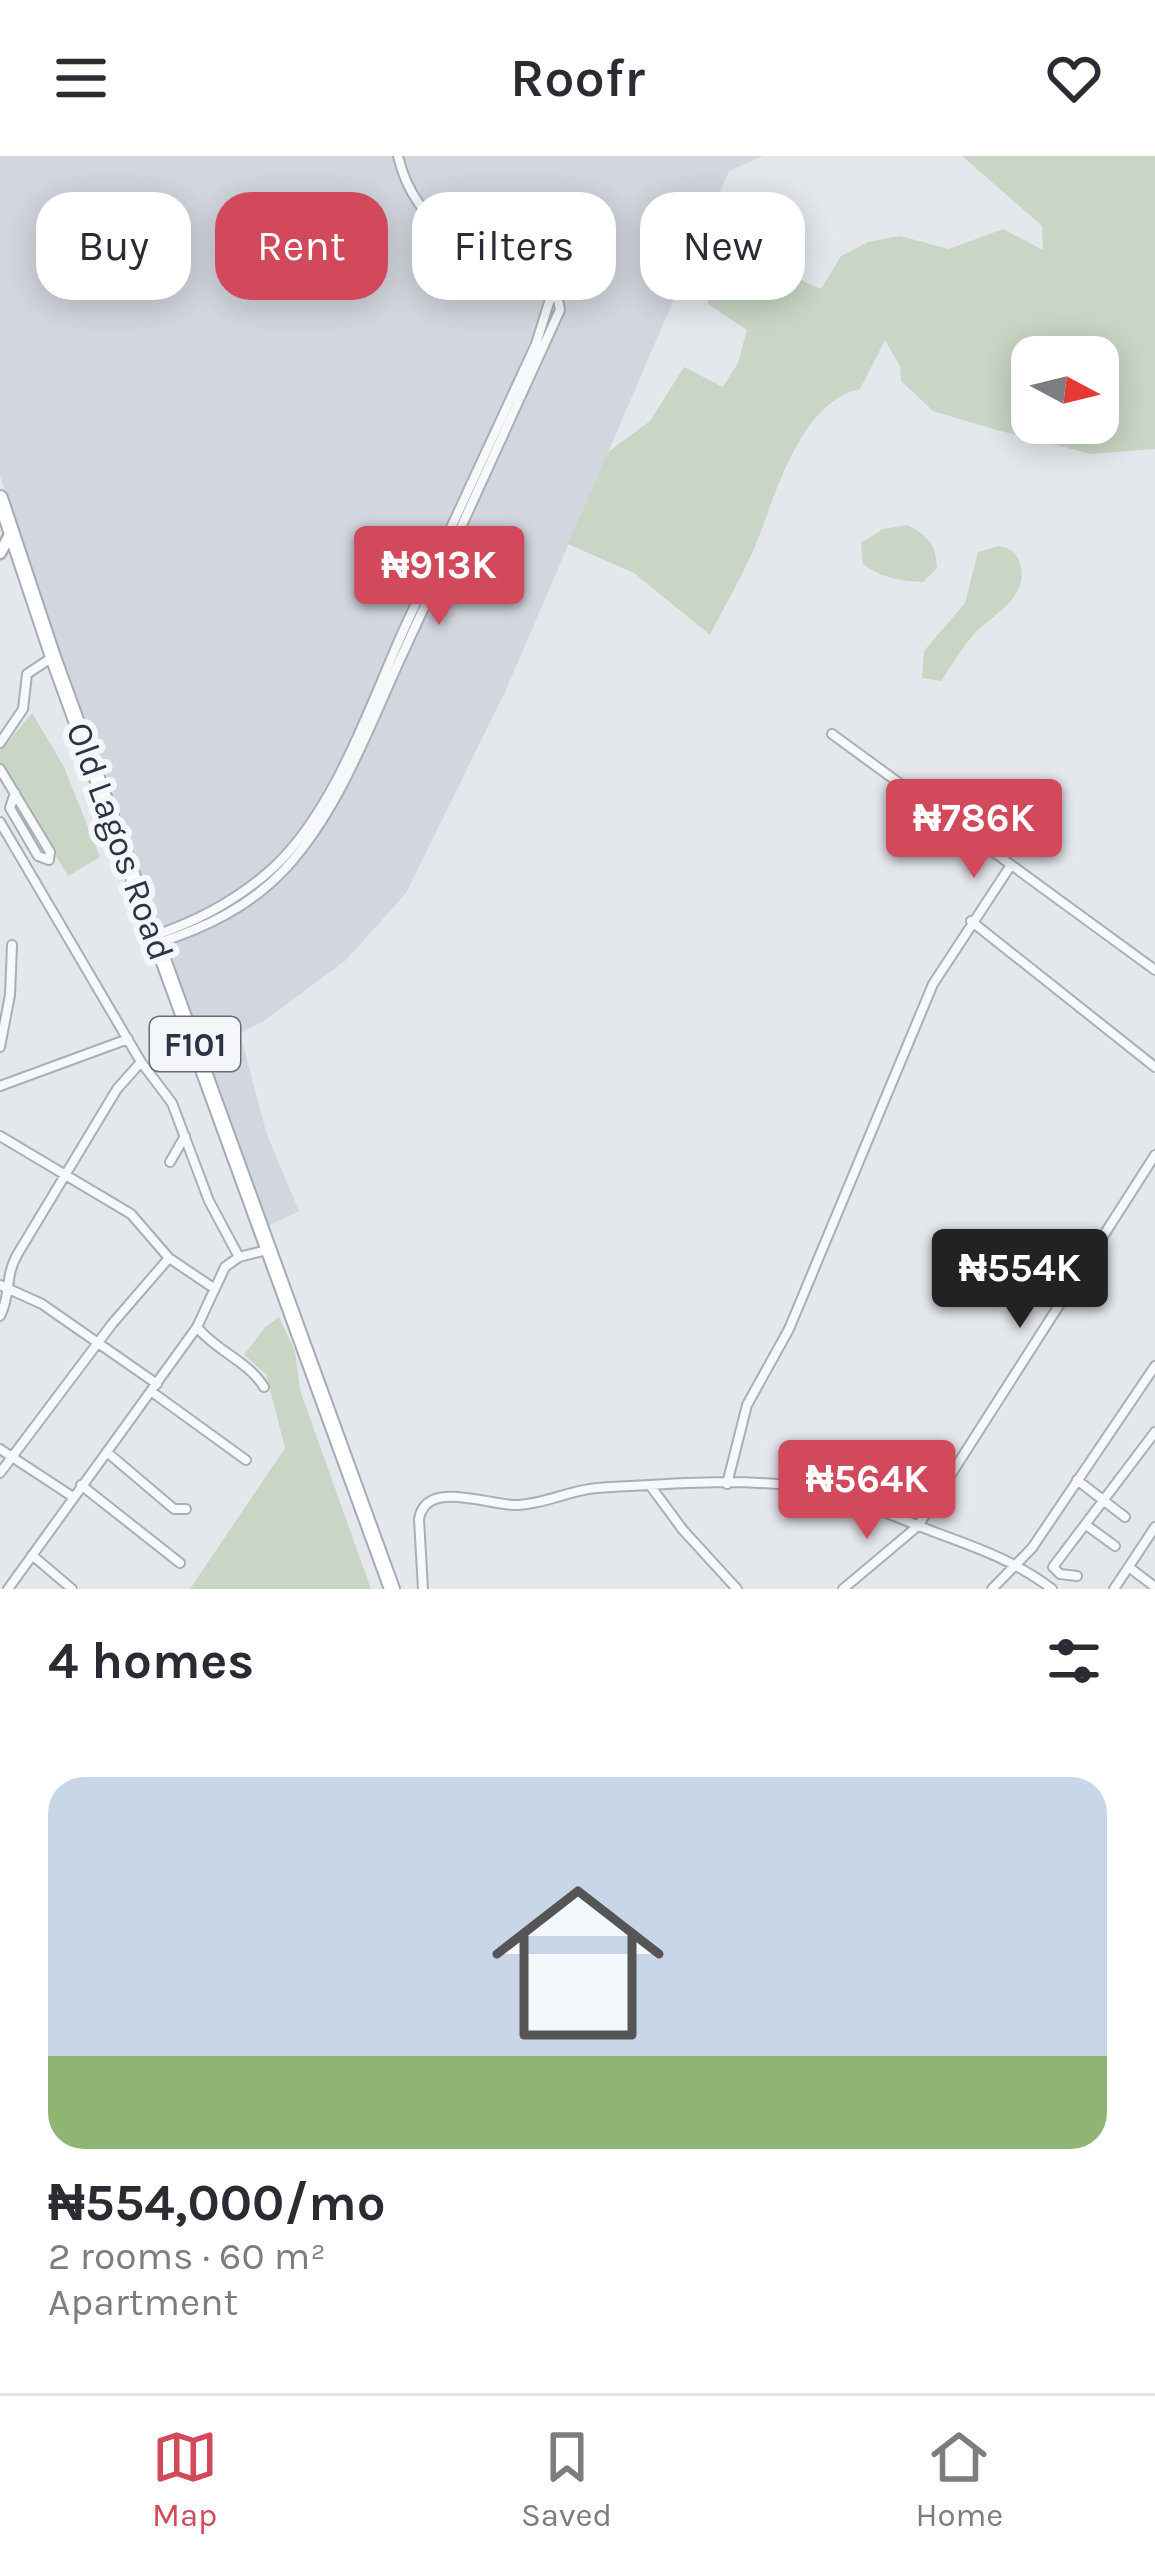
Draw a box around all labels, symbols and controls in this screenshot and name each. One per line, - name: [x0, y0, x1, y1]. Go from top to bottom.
- icon: menu: [48, 45, 114, 111]
- icon: heart: [1041, 45, 1107, 111]
- text: Roofr: [510, 46, 645, 110]
- chip: Buy: [36, 192, 191, 300]
- chip: Rent: [215, 192, 388, 300]
- chip: Filters: [412, 192, 616, 300]
- chip: New: [640, 192, 805, 300]
- north arrow: [1011, 336, 1119, 444]
- map controls: [1011, 336, 1119, 444]
- pin: ₦913K: [355, 526, 523, 628]
- text: ₦913K: [381, 542, 497, 588]
- street label: Old Lagos Road: [58, 717, 183, 966]
- pin: ₦786K: [890, 779, 1058, 881]
- text: ₦786K: [913, 795, 1035, 841]
- road number: F101: [150, 1017, 240, 1071]
- pin: ₦554K: [936, 1229, 1104, 1331]
- text: ₦554K: [959, 1245, 1081, 1291]
- pin: ₦564K: [783, 1440, 951, 1542]
- text: ₦564K: [805, 1456, 929, 1502]
- icon: filters: [1041, 1628, 1107, 1694]
- text: 4 homes: [48, 1631, 254, 1691]
- icon: home: [470, 1855, 686, 2071]
- text: ₦554,000/mo: [48, 2173, 386, 2233]
- text: 2 rooms · 60 m²: [48, 2233, 326, 2279]
- text: Apartment: [48, 2279, 238, 2325]
- tab: Map: [152, 2424, 218, 2534]
- tab: Saved: [521, 2424, 612, 2534]
- tab: Home: [915, 2424, 1003, 2534]

